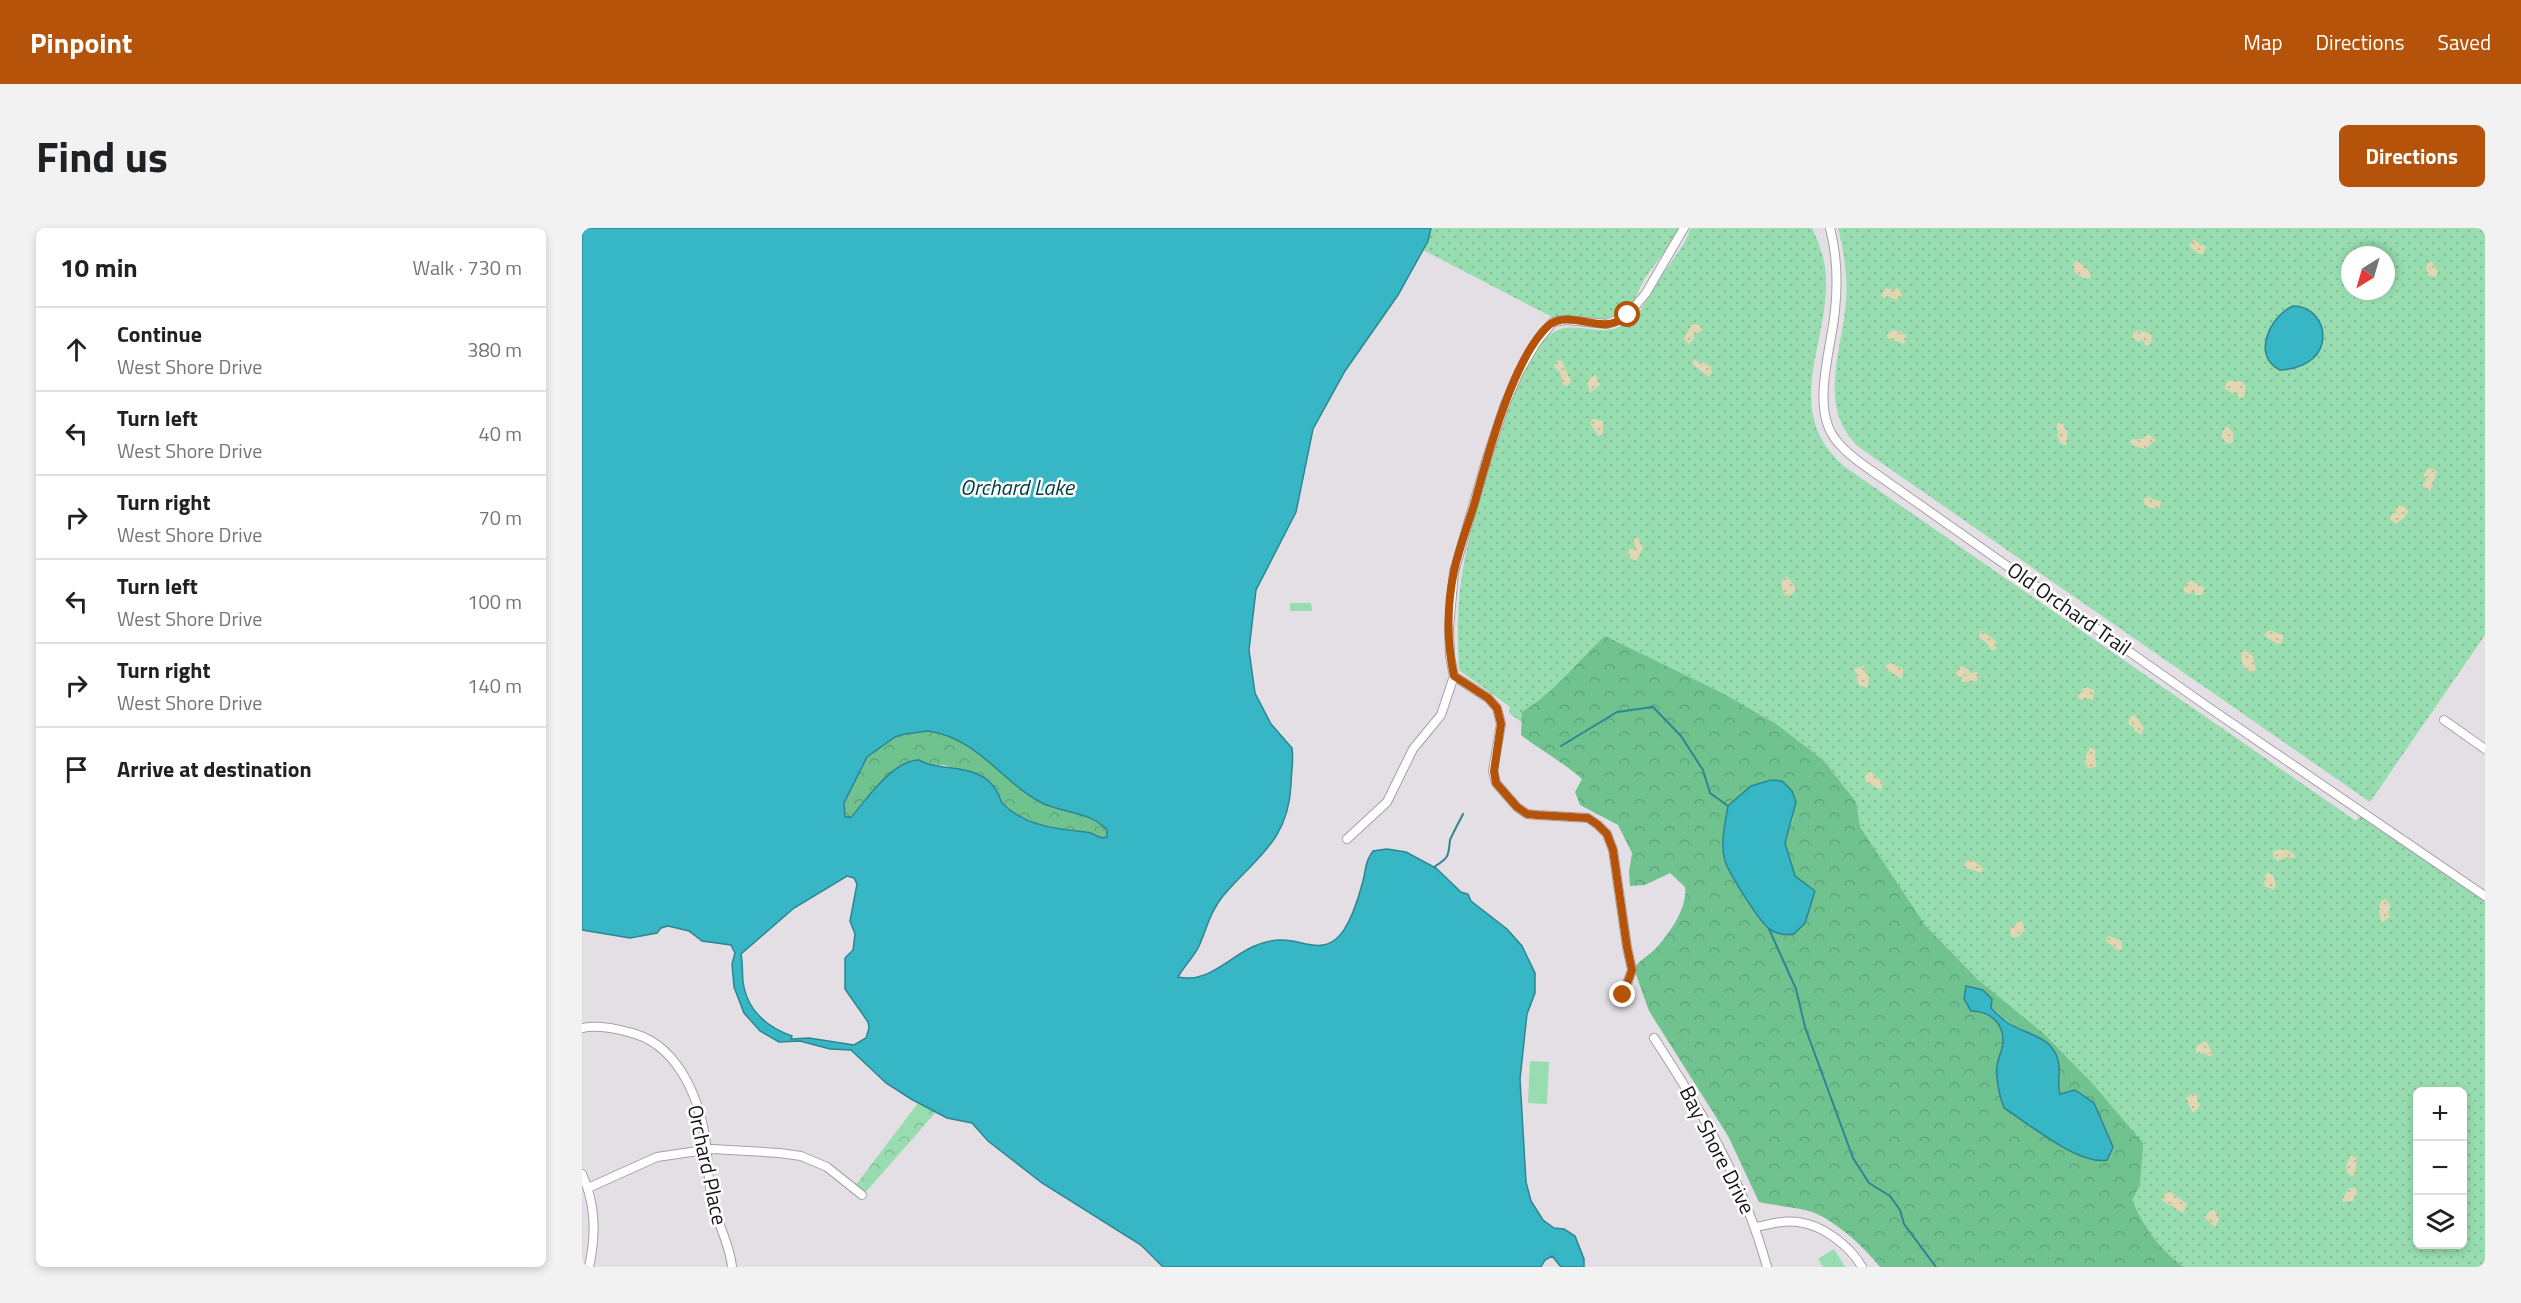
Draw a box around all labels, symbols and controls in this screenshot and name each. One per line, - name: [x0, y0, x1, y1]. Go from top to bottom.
- text: Pinpoint: [30, 21, 132, 64]
- text: Map: [2243, 26, 2283, 58]
- text: Directions: [2316, 26, 2405, 58]
- text: Saved: [2438, 26, 2491, 58]
- text: Find us: [36, 124, 168, 188]
- button: Directions: [2339, 125, 2485, 187]
- north arrow: [2341, 246, 2395, 300]
- text: 10 min: [60, 248, 138, 287]
- text: Walk · 730 m: [413, 252, 522, 283]
- route start: [1614, 301, 1640, 327]
- text: Continue: [117, 317, 202, 351]
- icon: ahead: [60, 333, 93, 366]
- text: 380 m: [467, 334, 522, 365]
- text: West Shore Drive: [117, 351, 262, 382]
- text: Turn left: [117, 401, 198, 435]
- icon: left: [60, 417, 93, 450]
- text: 40 m: [478, 418, 522, 449]
- text: West Shore Drive: [117, 435, 262, 466]
- water label: Orchard Lake: [960, 470, 1076, 504]
- text: Turn right: [117, 485, 211, 519]
- icon: right: [60, 501, 93, 534]
- text: 70 m: [478, 502, 522, 533]
- text: West Shore Drive: [117, 519, 262, 550]
- street label: Old Orchard Trail: [2001, 553, 2138, 663]
- text: Turn left: [117, 569, 198, 603]
- icon: left: [60, 585, 93, 618]
- text: 100 m: [467, 586, 522, 617]
- text: West Shore Drive: [117, 603, 262, 634]
- text: Turn right: [117, 653, 211, 687]
- icon: right: [60, 669, 93, 702]
- text: 140 m: [467, 670, 522, 701]
- text: West Shore Drive: [117, 687, 262, 718]
- text: Arrive at destination: [117, 752, 312, 786]
- icon: arrive: [60, 753, 93, 786]
- route end: [1609, 981, 1635, 1007]
- street label: Bay Shore Drive: [1672, 1080, 1764, 1219]
- map controls: [2413, 1087, 2467, 1249]
- button: +: [2413, 1087, 2467, 1141]
- street label: Orchard Place: [680, 1102, 736, 1228]
- button: −: [2413, 1141, 2467, 1195]
- button: layers: [2413, 1195, 2467, 1249]

